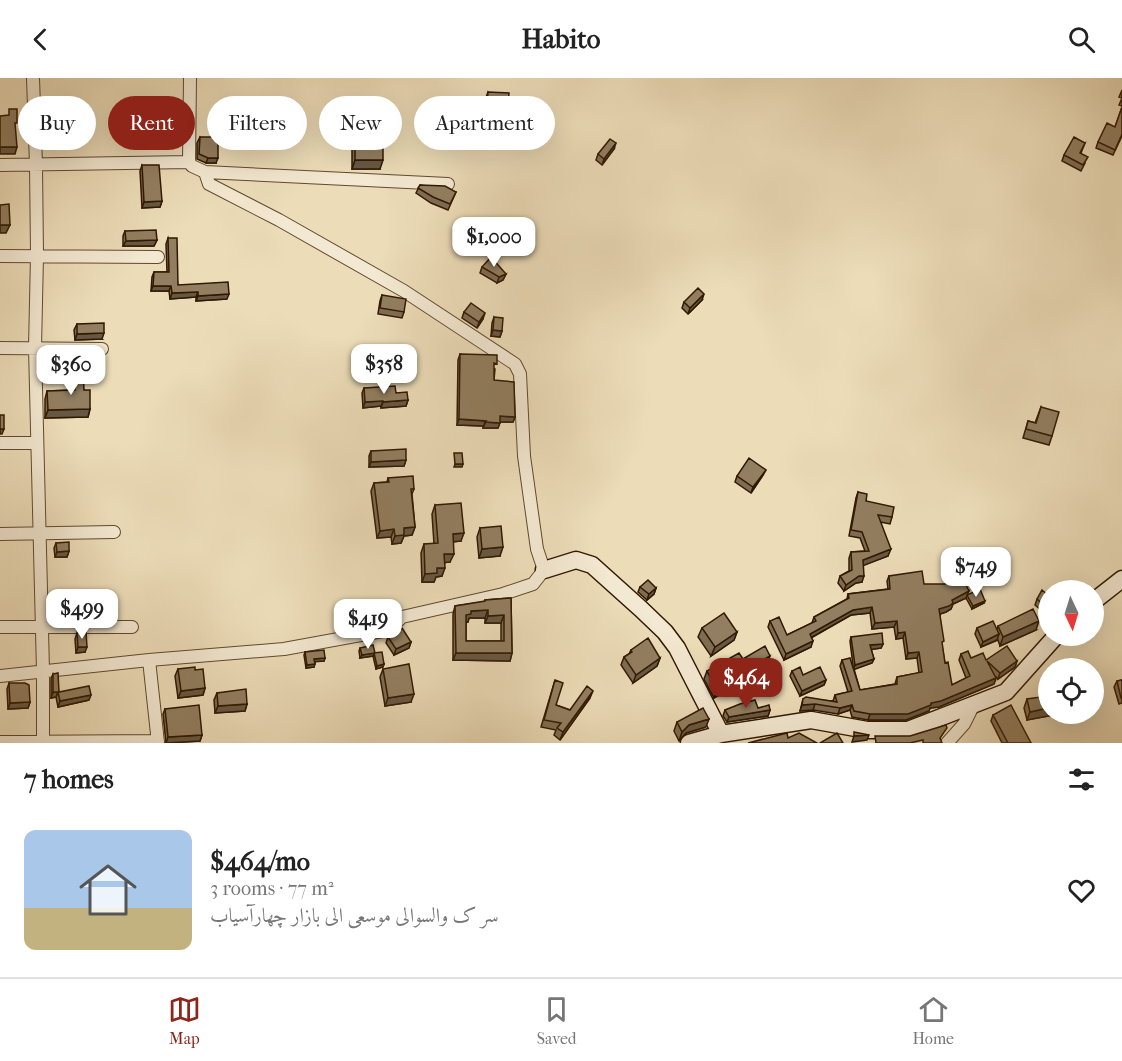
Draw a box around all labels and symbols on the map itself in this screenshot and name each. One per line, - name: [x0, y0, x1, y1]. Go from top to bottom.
- pin: $1,000: [445, 217, 543, 268]
- pin: $358: [348, 344, 420, 395]
- pin: $360: [35, 345, 107, 396]
- pin: $749: [940, 547, 1012, 598]
- north arrow: [1038, 580, 1104, 646]
- pin: $499: [46, 589, 118, 640]
- pin: $419: [332, 599, 404, 650]
- pin: $464: [710, 658, 782, 709]

